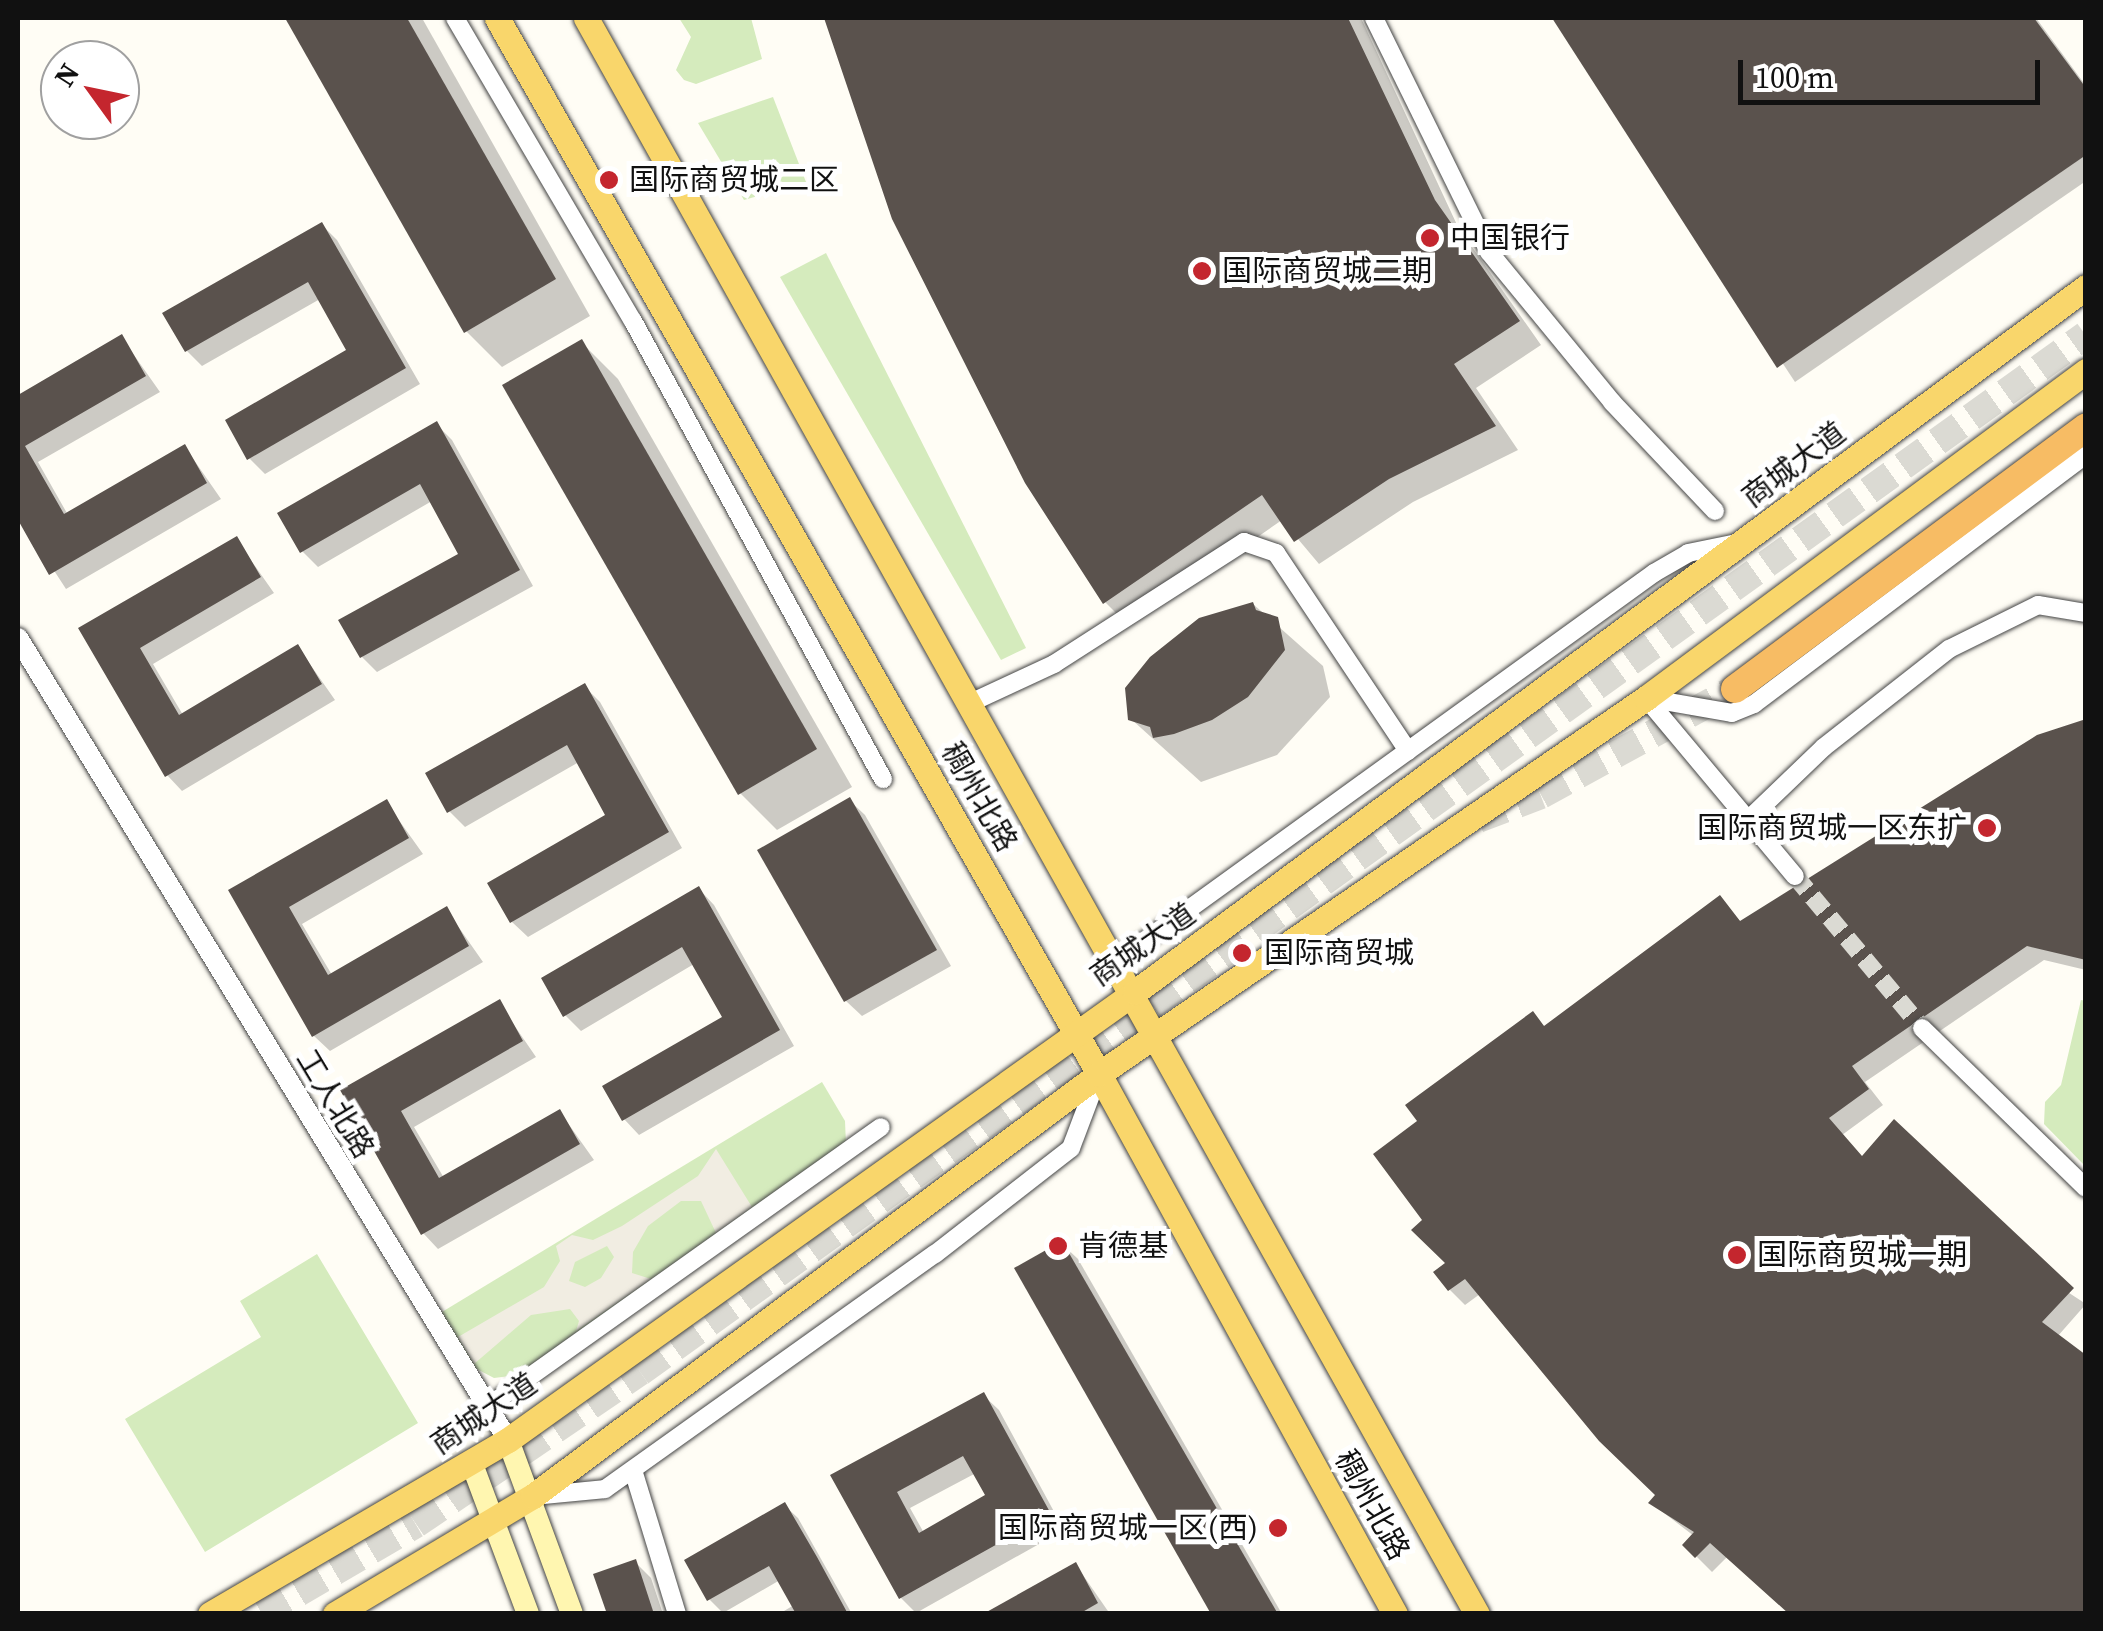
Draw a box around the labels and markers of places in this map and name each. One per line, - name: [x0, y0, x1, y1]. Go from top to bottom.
- place label: 国际商贸城二区: [629, 162, 839, 198]
- marker: 国际商贸城二区: [598, 169, 620, 191]
- place label: 中国银行: [1450, 220, 1570, 256]
- marker: 中国银行: [1419, 227, 1441, 249]
- place label: 国际商贸城二期: [1222, 253, 1432, 289]
- marker: 国际商贸城二期: [1191, 260, 1213, 282]
- place label: 国际商贸城一区东扩: [1697, 810, 1967, 846]
- marker: 国际商贸城一区东扩: [1976, 817, 1998, 839]
- place label: 国际商贸城: [1264, 935, 1414, 971]
- marker: 国际商贸城: [1229, 940, 1255, 966]
- place label: 肯德基: [1078, 1228, 1168, 1264]
- marker: 肯德基: [1047, 1235, 1069, 1257]
- place label: 国际商贸城一期: [1757, 1237, 1967, 1273]
- marker: 国际商贸城一期: [1726, 1244, 1748, 1266]
- place label: 国际商贸城一区(西): [998, 1510, 1258, 1546]
- marker: 国际商贸城一区(西): [1267, 1517, 1289, 1539]

